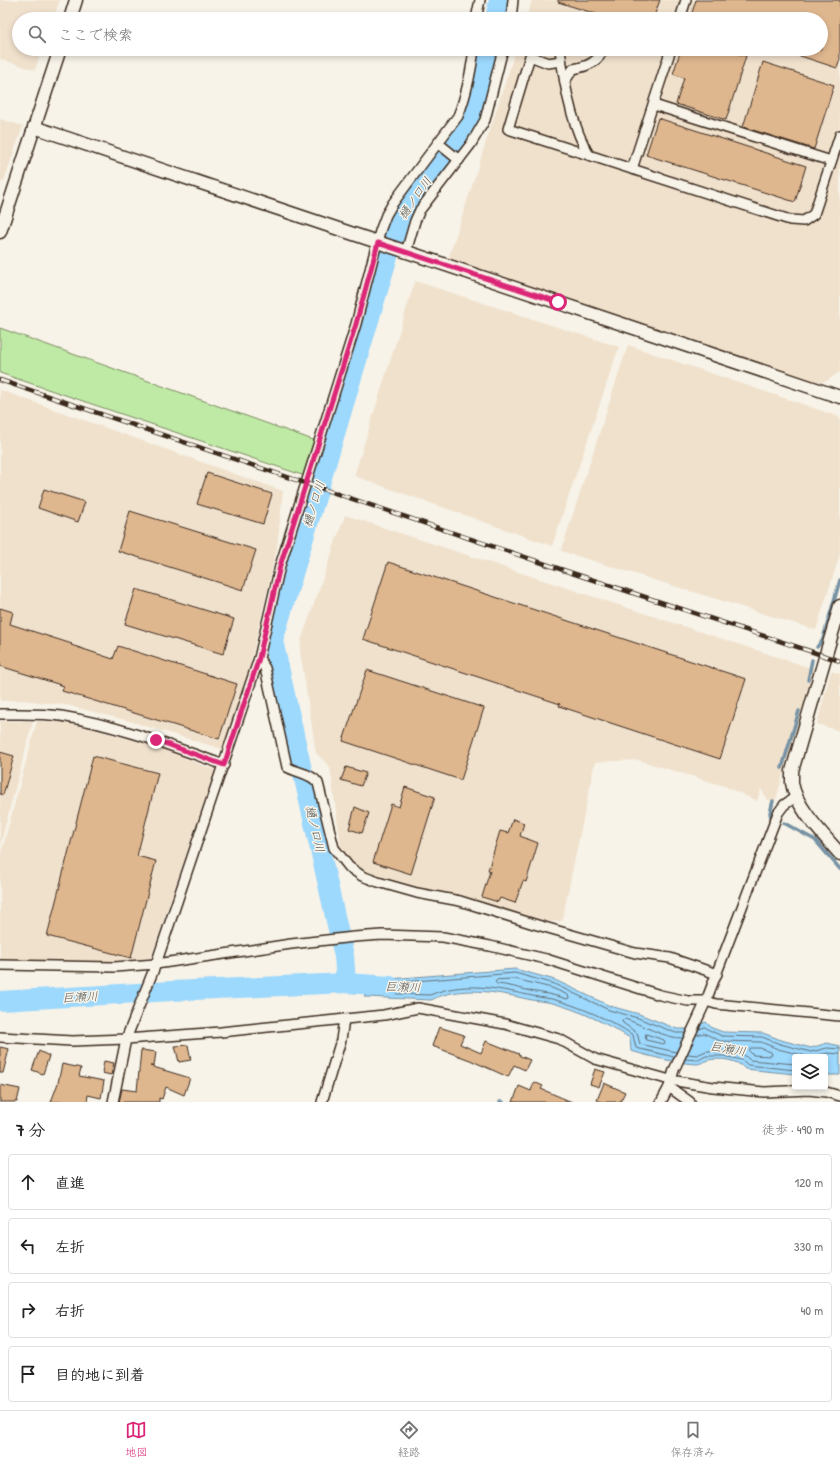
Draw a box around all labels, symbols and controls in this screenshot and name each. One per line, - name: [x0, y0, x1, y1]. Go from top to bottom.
- search box: [12, 12, 828, 56]
- icon: search: [26, 23, 48, 45]
- text: ここで検索: [58, 24, 133, 45]
- water label: 樋ノ口川: [394, 173, 435, 222]
- route start: [549, 293, 567, 311]
- water label: 樋ノ口川: [298, 478, 329, 529]
- route end: [147, 731, 165, 749]
- water label: 樋ノ口川: [302, 804, 329, 854]
- water label: 巨瀬川: [385, 977, 421, 996]
- water label: 巨瀬川: [62, 987, 98, 1006]
- water label: 巨瀬川: [709, 1037, 747, 1060]
- map controls: [792, 1054, 828, 1090]
- button: layers: [792, 1054, 828, 1090]
- text: 7 分: [16, 1118, 45, 1141]
- text: 徒歩 · 490 m: [762, 1120, 824, 1138]
- icon: ahead: [17, 1171, 39, 1193]
- text: 直進: [55, 1172, 85, 1193]
- text: 120 m: [795, 1173, 823, 1191]
- icon: left: [17, 1235, 39, 1257]
- text: 左折: [55, 1236, 85, 1257]
- text: 330 m: [794, 1237, 823, 1255]
- icon: right: [17, 1299, 39, 1321]
- text: 右折: [55, 1300, 85, 1321]
- text: 40 m: [800, 1301, 823, 1319]
- icon: arrive: [17, 1363, 39, 1385]
- text: 目的地に到着: [55, 1364, 145, 1385]
- tab: 地図: [125, 1419, 147, 1459]
- tab: 経路: [398, 1419, 420, 1459]
- tab: 保存済み: [671, 1419, 715, 1459]

